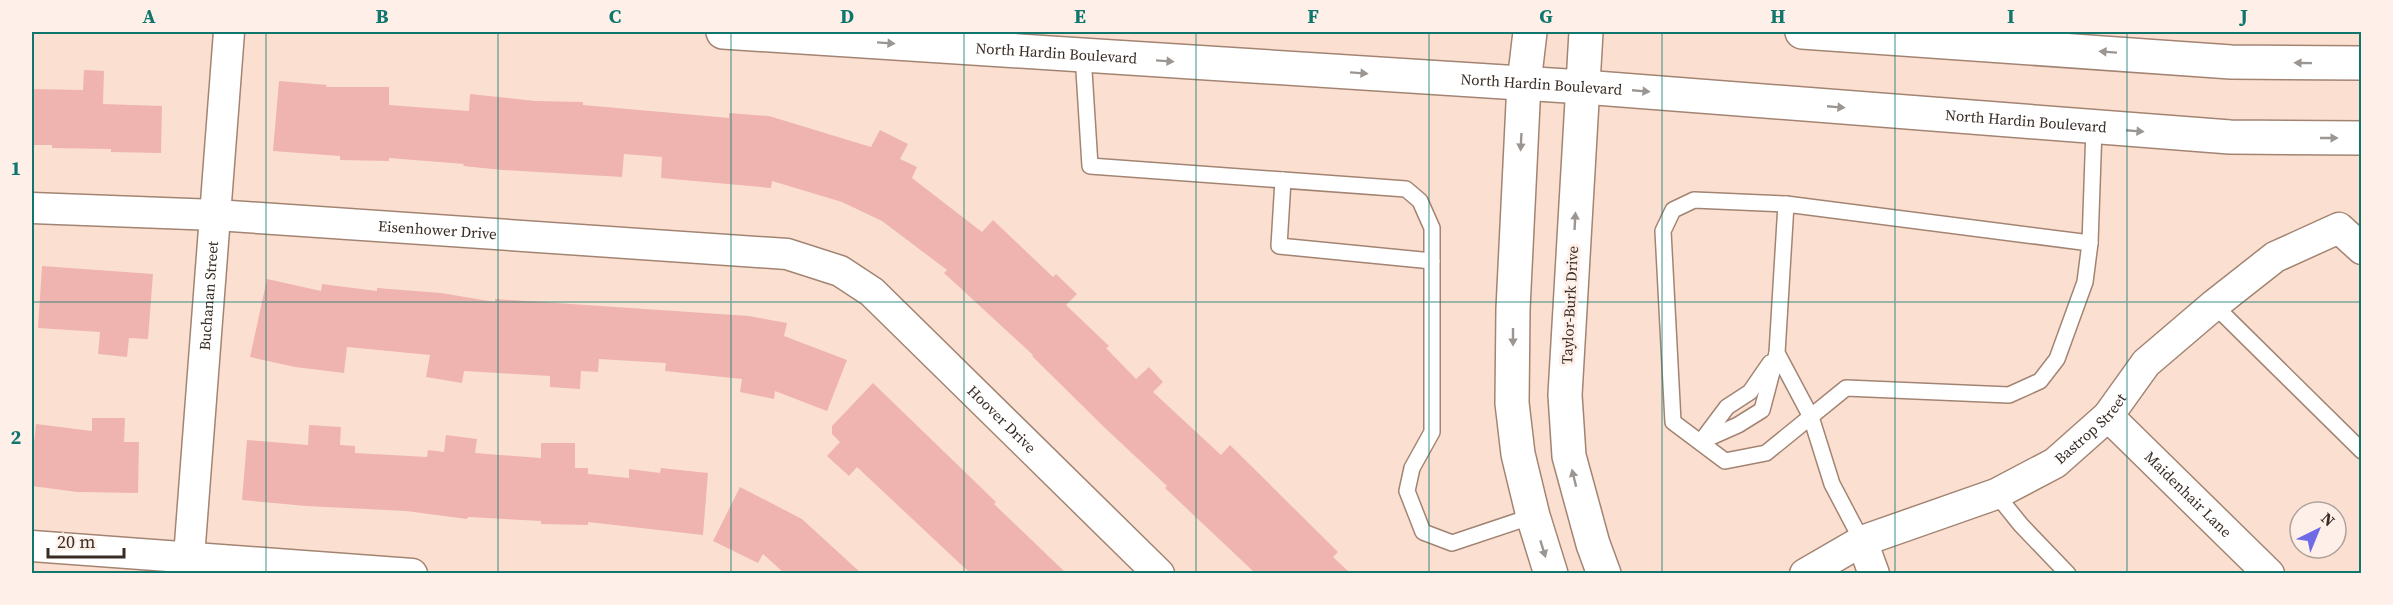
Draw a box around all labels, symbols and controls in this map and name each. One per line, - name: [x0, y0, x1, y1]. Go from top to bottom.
- text: A: [142, 2, 156, 30]
- text: B: [375, 2, 389, 30]
- text: C: [609, 2, 621, 30]
- text: D: [840, 2, 854, 30]
- text: E: [1074, 2, 1086, 30]
- text: F: [1307, 2, 1319, 30]
- text: G: [1539, 2, 1553, 30]
- text: H: [1770, 2, 1786, 30]
- text: I: [2007, 2, 2015, 30]
- text: J: [2238, 2, 2248, 30]
- street label: North Hardin Boulevard: [975, 37, 1138, 68]
- one-way arrow: [877, 38, 896, 48]
- one-way arrow: [2099, 48, 2118, 57]
- one-way arrow: [1155, 56, 1174, 65]
- one-way arrow: [2294, 59, 2313, 68]
- one-way arrow: [1350, 68, 1369, 78]
- street label: North Hardin Boulevard: [1460, 68, 1623, 100]
- one-way arrow: [1632, 86, 1651, 96]
- one-way arrow: [1826, 102, 1845, 112]
- street label: North Hardin Boulevard: [1944, 104, 2108, 137]
- one-way arrow: [2125, 126, 2144, 136]
- one-way arrow: [1517, 132, 1526, 151]
- one-way arrow: [2320, 133, 2339, 143]
- text: 1: [11, 154, 21, 182]
- one-way arrow: [1571, 211, 1580, 230]
- street label: Eisenhower Drive: [377, 215, 498, 244]
- street label: Buchanan Street: [194, 240, 223, 351]
- street label: Taylor-Burk Drive: [1556, 245, 1583, 365]
- one-way arrow: [1508, 327, 1518, 346]
- street label: Hoover Drive: [963, 380, 1041, 458]
- street label: Bastrop Street: [2050, 389, 2131, 469]
- text: 2: [11, 423, 22, 451]
- street label: Maidenhair Lane: [2140, 446, 2237, 542]
- one-way arrow: [1569, 468, 1579, 487]
- north arrow: [2288, 500, 2348, 560]
- text: N: [2316, 507, 2340, 531]
- scale bar: [48, 521, 124, 559]
- text: 20 m: [57, 529, 95, 554]
- one-way arrow: [1539, 540, 1548, 558]

